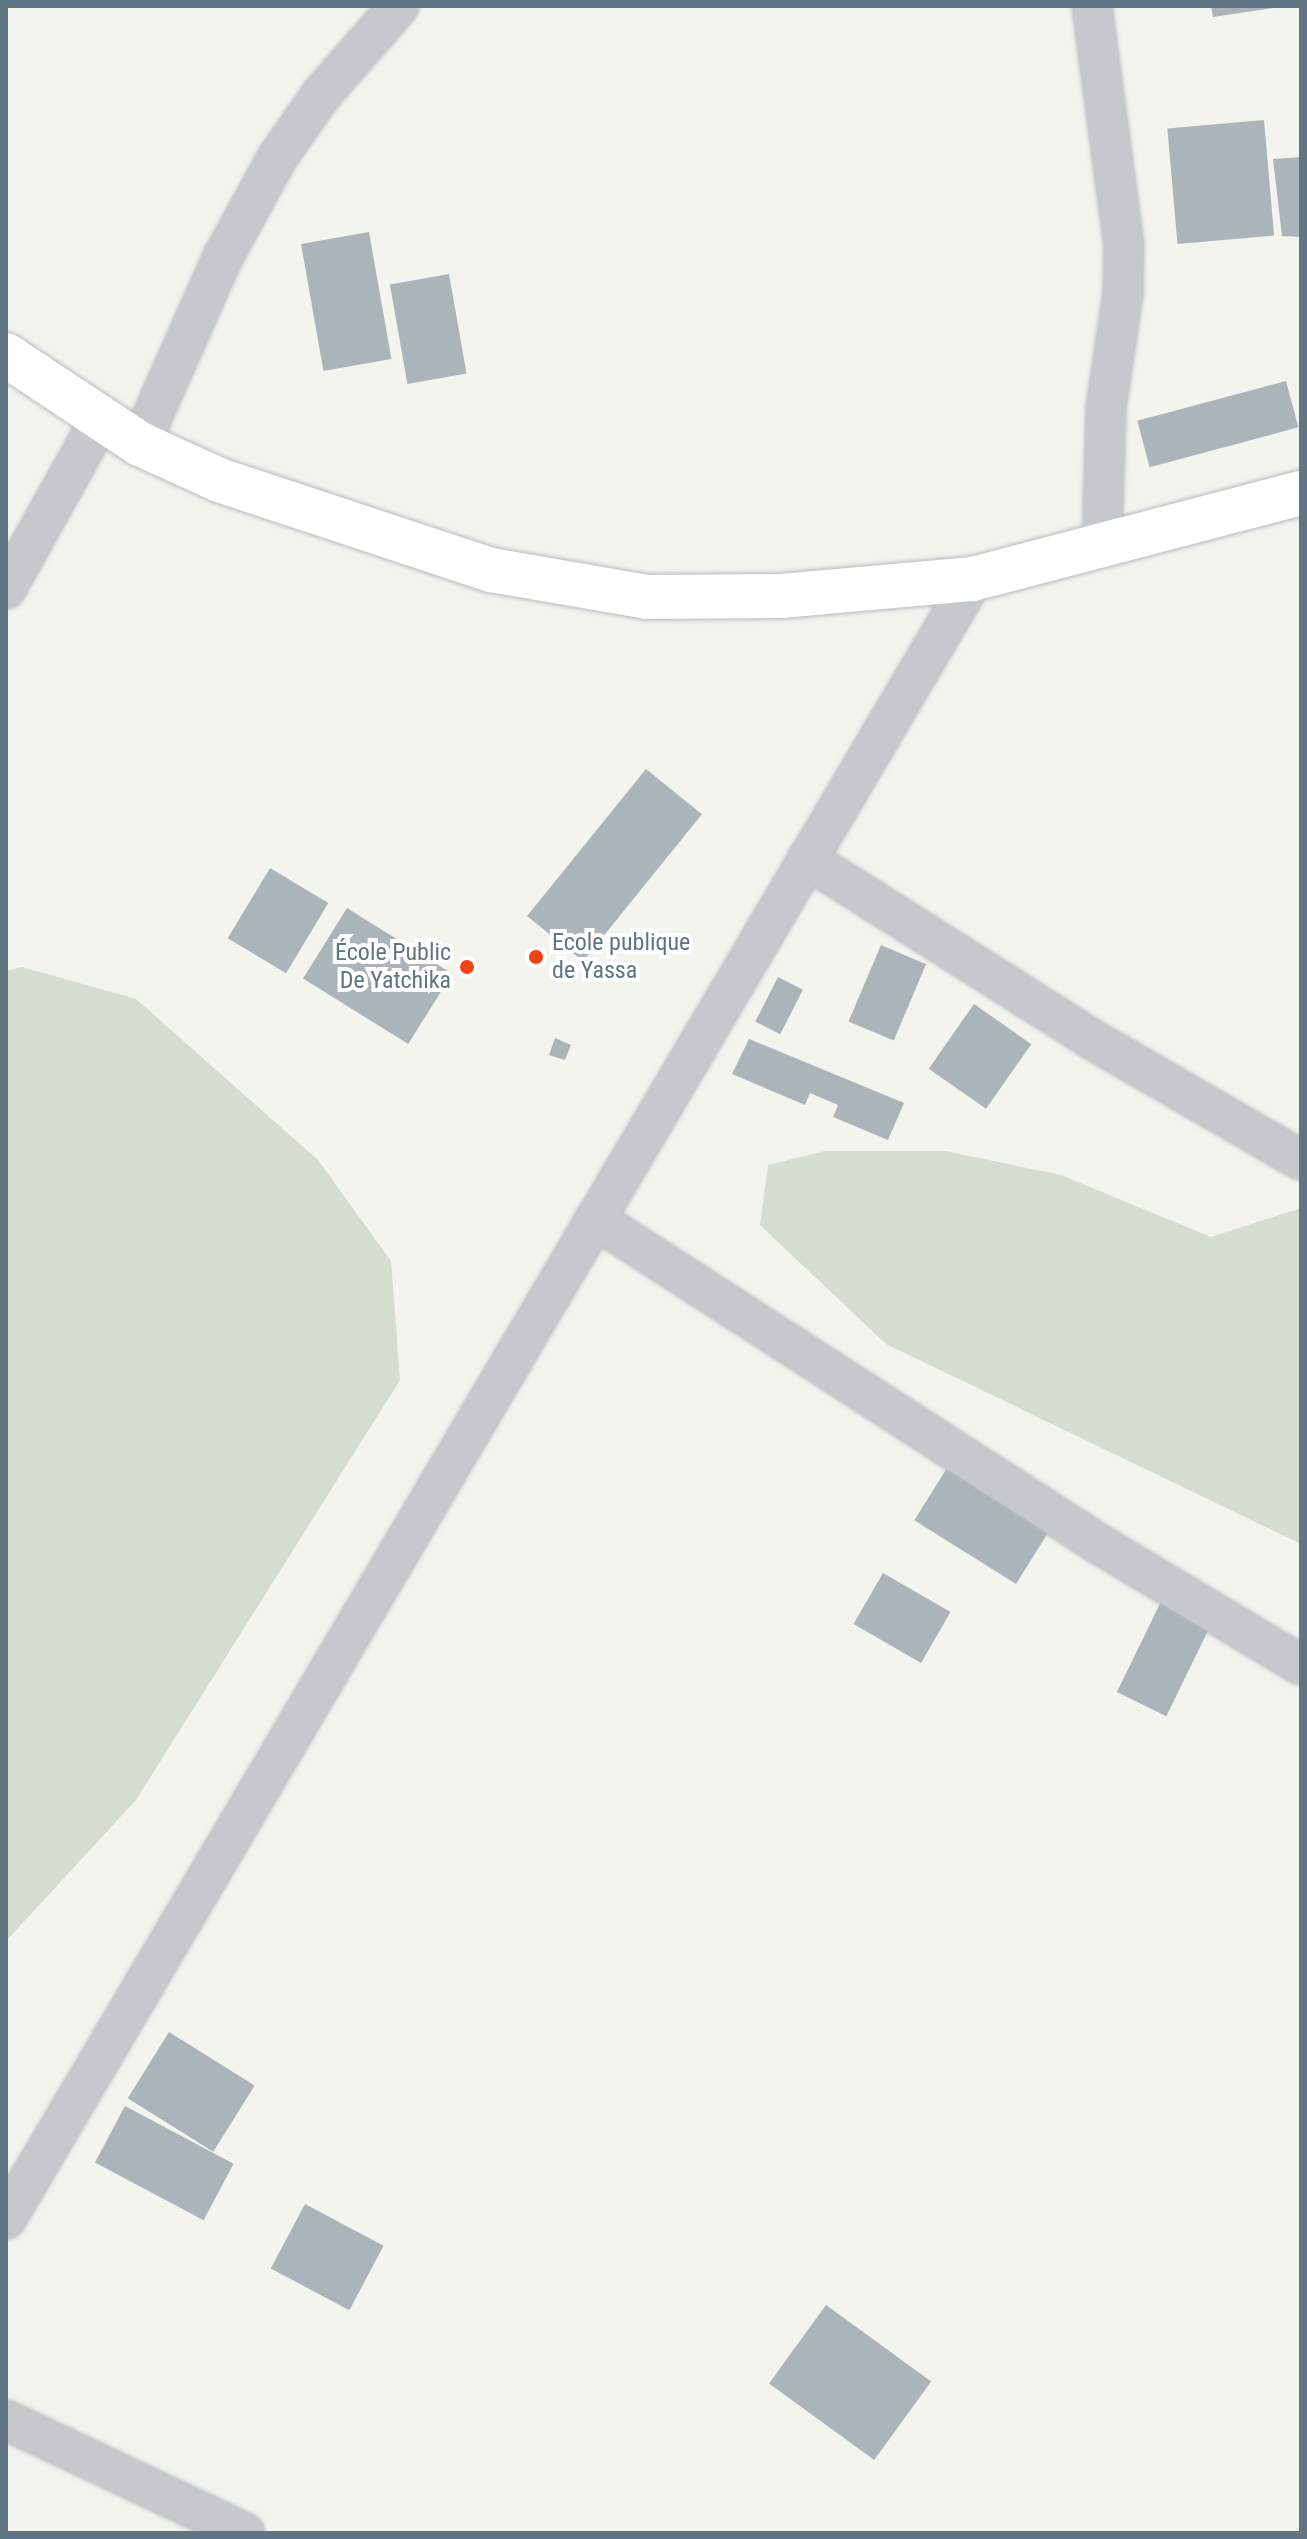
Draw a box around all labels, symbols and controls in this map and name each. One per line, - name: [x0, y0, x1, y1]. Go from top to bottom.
- place label: Ecole publique de Yassa: [552, 929, 690, 985]
- place label: École Public De Yatchika: [335, 939, 451, 995]
- marker: Ecole publique de Yassa: [527, 948, 545, 966]
- marker: École Public De Yatchika: [458, 958, 476, 976]

